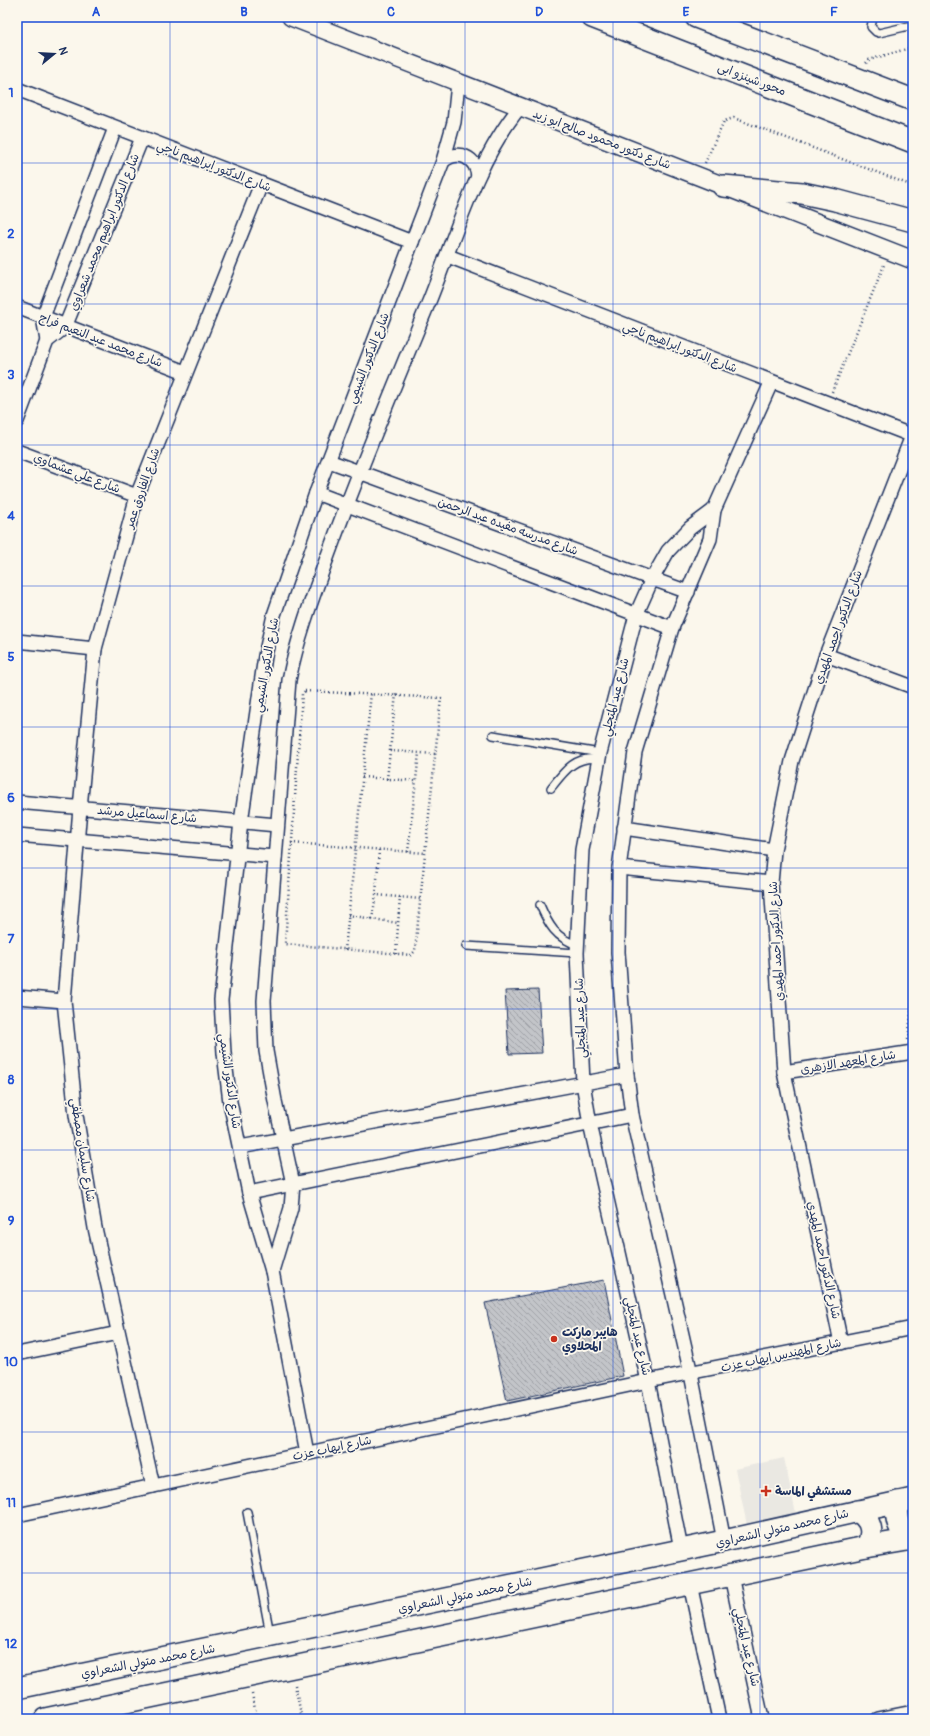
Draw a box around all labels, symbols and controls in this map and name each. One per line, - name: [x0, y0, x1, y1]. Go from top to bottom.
- text: A: [92, 4, 101, 20]
- text: B: [240, 4, 248, 20]
- text: C: [387, 4, 395, 20]
- text: D: [535, 4, 543, 20]
- text: E: [683, 4, 690, 20]
- text: F: [830, 4, 838, 20]
- north arrow: [34, 34, 74, 74]
- text: N: [56, 46, 71, 57]
- street label: محور شينزو ابى: [716, 60, 788, 99]
- text: 1: [8, 85, 14, 101]
- street label: شارع دكتور محمود صالح ابو زيد: [530, 106, 673, 174]
- street label: شارع الدكتور ابراهيم ناجي: [153, 138, 273, 198]
- street label: شارع الدكتور ابراهيم محمد شعراوي: [66, 151, 144, 313]
- text: 2: [7, 226, 15, 242]
- street label: شارع محمد عبد النعيم فراج: [37, 310, 165, 372]
- street label: شارع الدكتور الشيمي: [344, 311, 395, 407]
- street label: شارع الدكتور ابراهيم ناجي: [619, 319, 739, 379]
- text: 3: [7, 367, 15, 383]
- street label: شارع الفاروق عمر: [121, 446, 164, 531]
- street label: شارع علي عشماوي: [30, 450, 122, 500]
- street label: شارع مدرسه مفيده عبد الرحمن: [435, 494, 580, 560]
- text: 4: [7, 508, 15, 524]
- street label: شارع الدكتور احمد المهدي: [811, 568, 867, 686]
- street label: شارع الدكتور الشيمي: [251, 616, 285, 714]
- text: 5: [7, 649, 15, 665]
- street label: شارع عبد المتجلي: [598, 656, 635, 739]
- text: 6: [7, 790, 15, 806]
- street label: شارع اسماعيل مرشد: [96, 803, 197, 827]
- street label: شارع الدكتور احمد المهدي: [766, 881, 788, 1001]
- text: 7: [8, 931, 15, 947]
- street label: شارع عبد المتجلي: [572, 977, 592, 1058]
- street label: شارع الدكتور الشيمي: [212, 1032, 244, 1130]
- street label: شارع المعهد الازهرى: [799, 1048, 897, 1078]
- text: 8: [8, 1072, 15, 1088]
- street label: شارع سليمان مصطفي: [64, 1097, 98, 1204]
- street label: شارع الدكتور احمد المهدي: [803, 1200, 843, 1321]
- text: 9: [8, 1213, 15, 1229]
- street label: شارع عبد المتجلي: [618, 1295, 654, 1378]
- place label: هايبر ماركت المحلاوي: [562, 1325, 618, 1355]
- marker: هايبر ماركت المحلاوي: [549, 1334, 559, 1344]
- street label: شارع المهندس ايهاب عزت: [719, 1335, 843, 1377]
- text: 10: [4, 1354, 18, 1370]
- street label: شارع ايهاب عزت: [291, 1433, 373, 1465]
- place label: مستشفي الماسة: [775, 1484, 852, 1502]
- marker: مستشفي الماسة: [760, 1485, 772, 1497]
- text: 11: [6, 1495, 16, 1511]
- street label: شارع محمد متولي الشعراوي: [714, 1506, 851, 1554]
- street label: شارع محمد متولي الشعراوي: [397, 1574, 534, 1620]
- street label: شارع عبد المتجلي: [727, 1606, 763, 1689]
- text: 12: [5, 1636, 17, 1652]
- street label: شارع محمد متولي الشعراوي: [80, 1641, 217, 1685]

